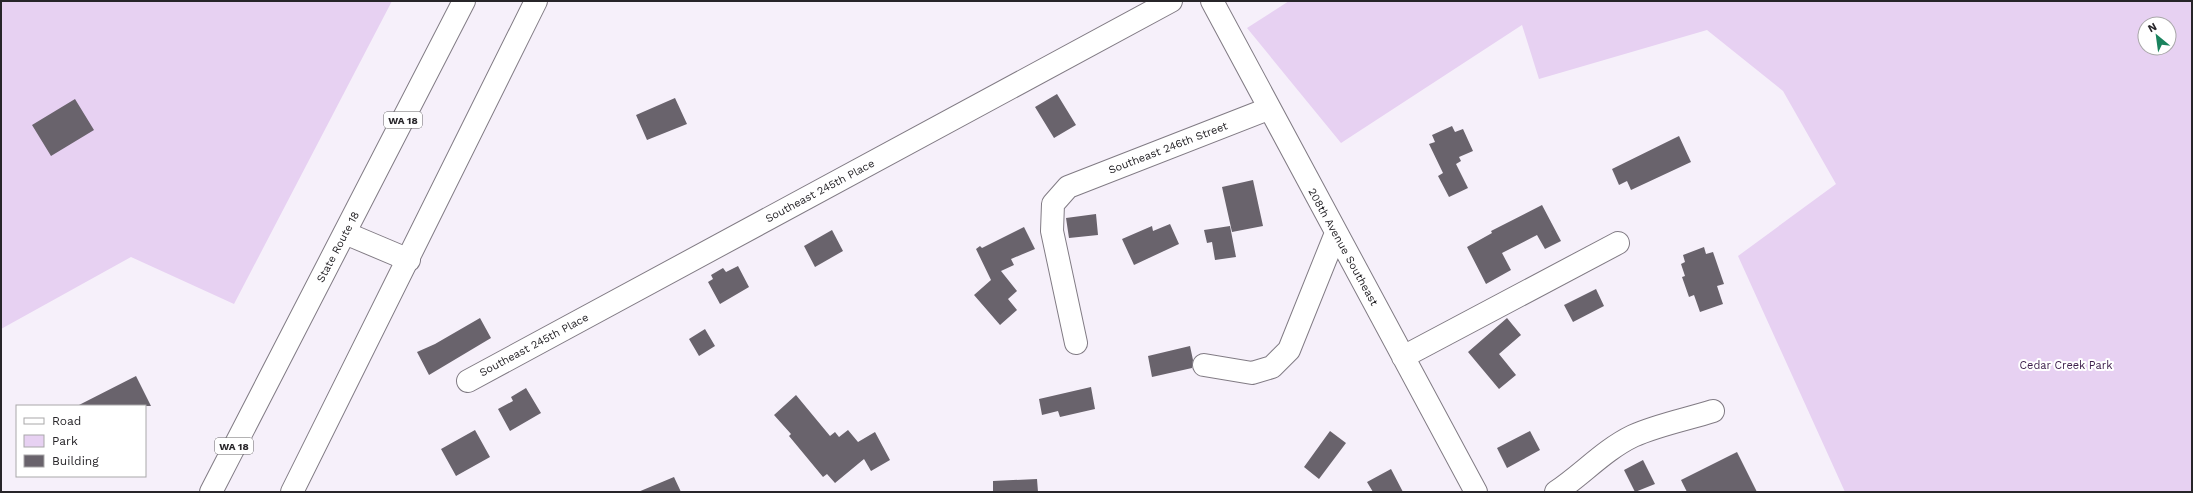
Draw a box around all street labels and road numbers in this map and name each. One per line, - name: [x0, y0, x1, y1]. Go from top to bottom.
- road number: WA 18: [384, 112, 422, 128]
- street label: Southeast 246th Street: [1107, 119, 1230, 177]
- street label: Southeast 245th Place: [763, 157, 877, 225]
- street label: 208th Avenue Southeast: [1305, 186, 1381, 308]
- street label: State Route 18: [314, 209, 362, 285]
- street label: Southeast 245th Place: [477, 311, 591, 379]
- road number: WA 18: [215, 438, 253, 454]

